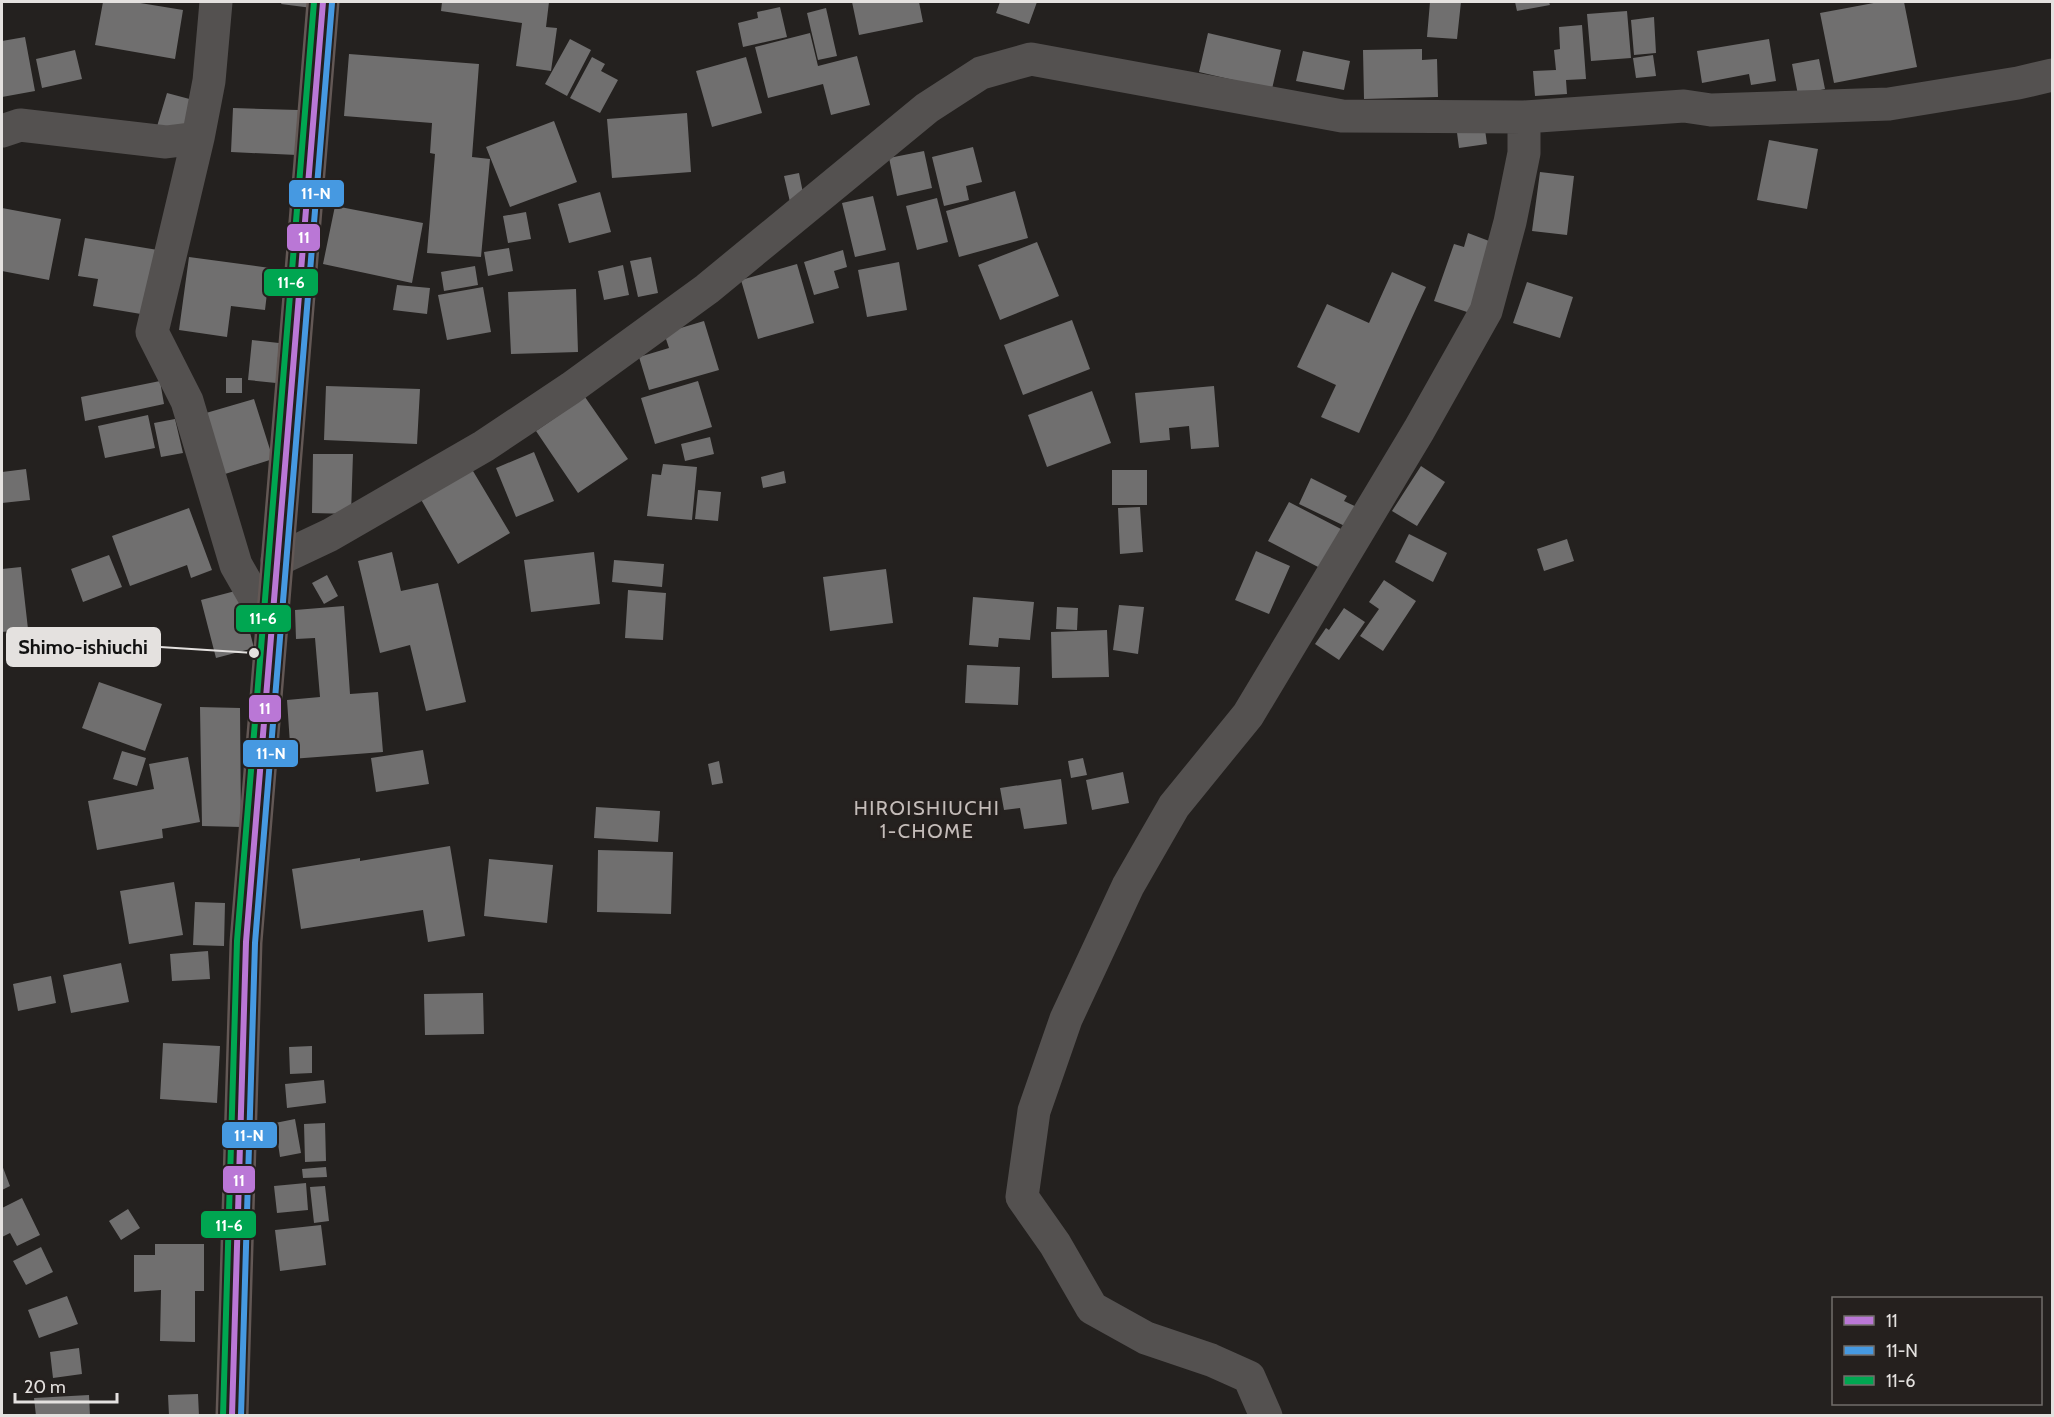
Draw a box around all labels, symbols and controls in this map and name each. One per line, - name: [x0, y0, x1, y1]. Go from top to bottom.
- line badge: 11-N: [288, 179, 345, 208]
- text: 11-N: [301, 184, 331, 203]
- line badge: 11: [286, 223, 321, 252]
- text: 11: [298, 228, 310, 247]
- line badge: 11-6: [263, 268, 319, 297]
- text: 11-6: [277, 273, 305, 292]
- line badge: 11-6: [235, 604, 292, 633]
- text: 11-6: [249, 609, 277, 628]
- callout: Shimo-ishiuchi: [7, 628, 160, 666]
- text: Shimo-ishiuchi: [18, 635, 148, 659]
- line badge: 11: [248, 694, 282, 723]
- text: 11: [259, 699, 271, 718]
- line badge: 11-N: [242, 739, 299, 768]
- text: 11-N: [256, 744, 286, 763]
- district label: HIROISHIUCHI 1-CHOME: [854, 796, 1000, 843]
- line badge: 11-N: [221, 1121, 278, 1149]
- text: 11-N: [234, 1126, 264, 1145]
- line badge: 11: [222, 1165, 256, 1194]
- text: 11: [233, 1171, 245, 1190]
- line badge: 11-6: [200, 1210, 257, 1239]
- text: 11-6: [215, 1216, 243, 1235]
- legend: [1832, 1297, 2042, 1405]
- text: 11: [1886, 1310, 1898, 1332]
- text: 11-N: [1886, 1340, 1918, 1362]
- scale bar: [15, 1366, 117, 1404]
- text: 11-6: [1886, 1370, 1916, 1392]
- text: 20 m: [24, 1376, 66, 1398]

